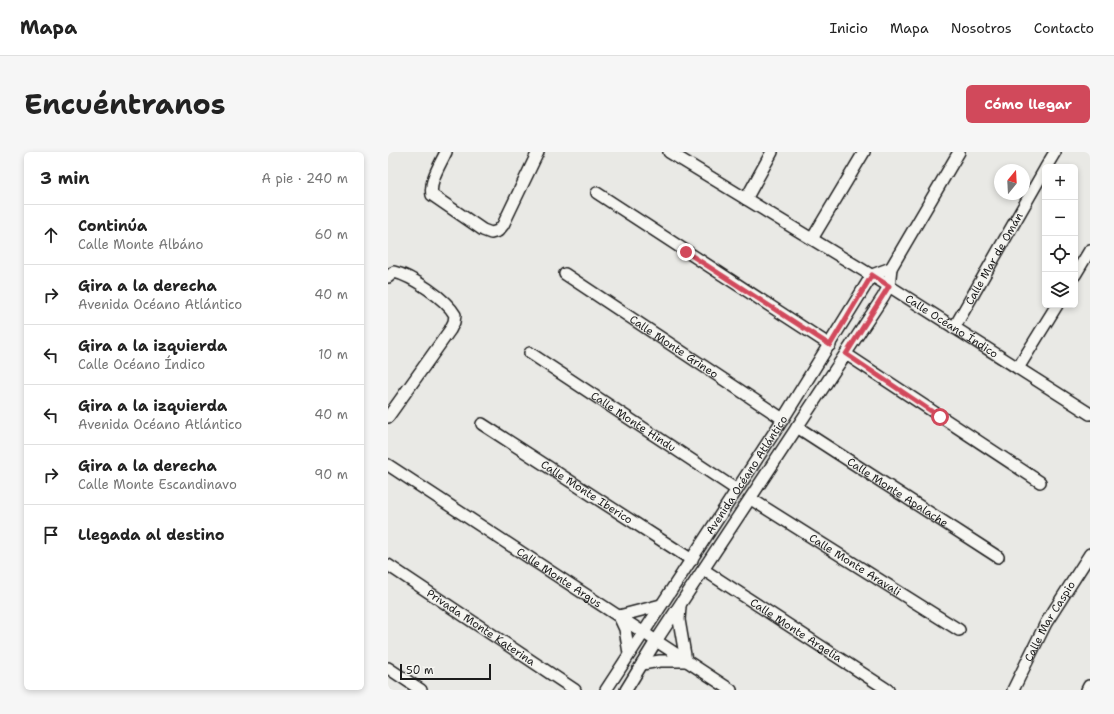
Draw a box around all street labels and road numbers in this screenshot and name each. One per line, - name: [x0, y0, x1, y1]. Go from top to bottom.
- street label: Calle Mar de Omán: [962, 210, 1027, 308]
- street label: Calle Océano Índico: [902, 291, 1001, 362]
- street label: Calle Monte Grineo: [626, 312, 721, 382]
- street label: Calle Monte Hindu: [588, 388, 679, 455]
- street label: Avenida Océano Atlántico: [703, 412, 791, 537]
- street label: Calle Monte Apalache: [844, 454, 951, 531]
- street label: Calle Monte Iberico: [538, 457, 636, 528]
- street label: Calle Monte Aravali: [806, 530, 904, 600]
- street label: Calle Monte Argus: [514, 544, 605, 611]
- street label: Calle Mar Caspio: [1021, 578, 1079, 664]
- street label: Privada Monte Katerina: [424, 586, 538, 669]
- street label: Calle Monte Argelia: [747, 595, 845, 666]

